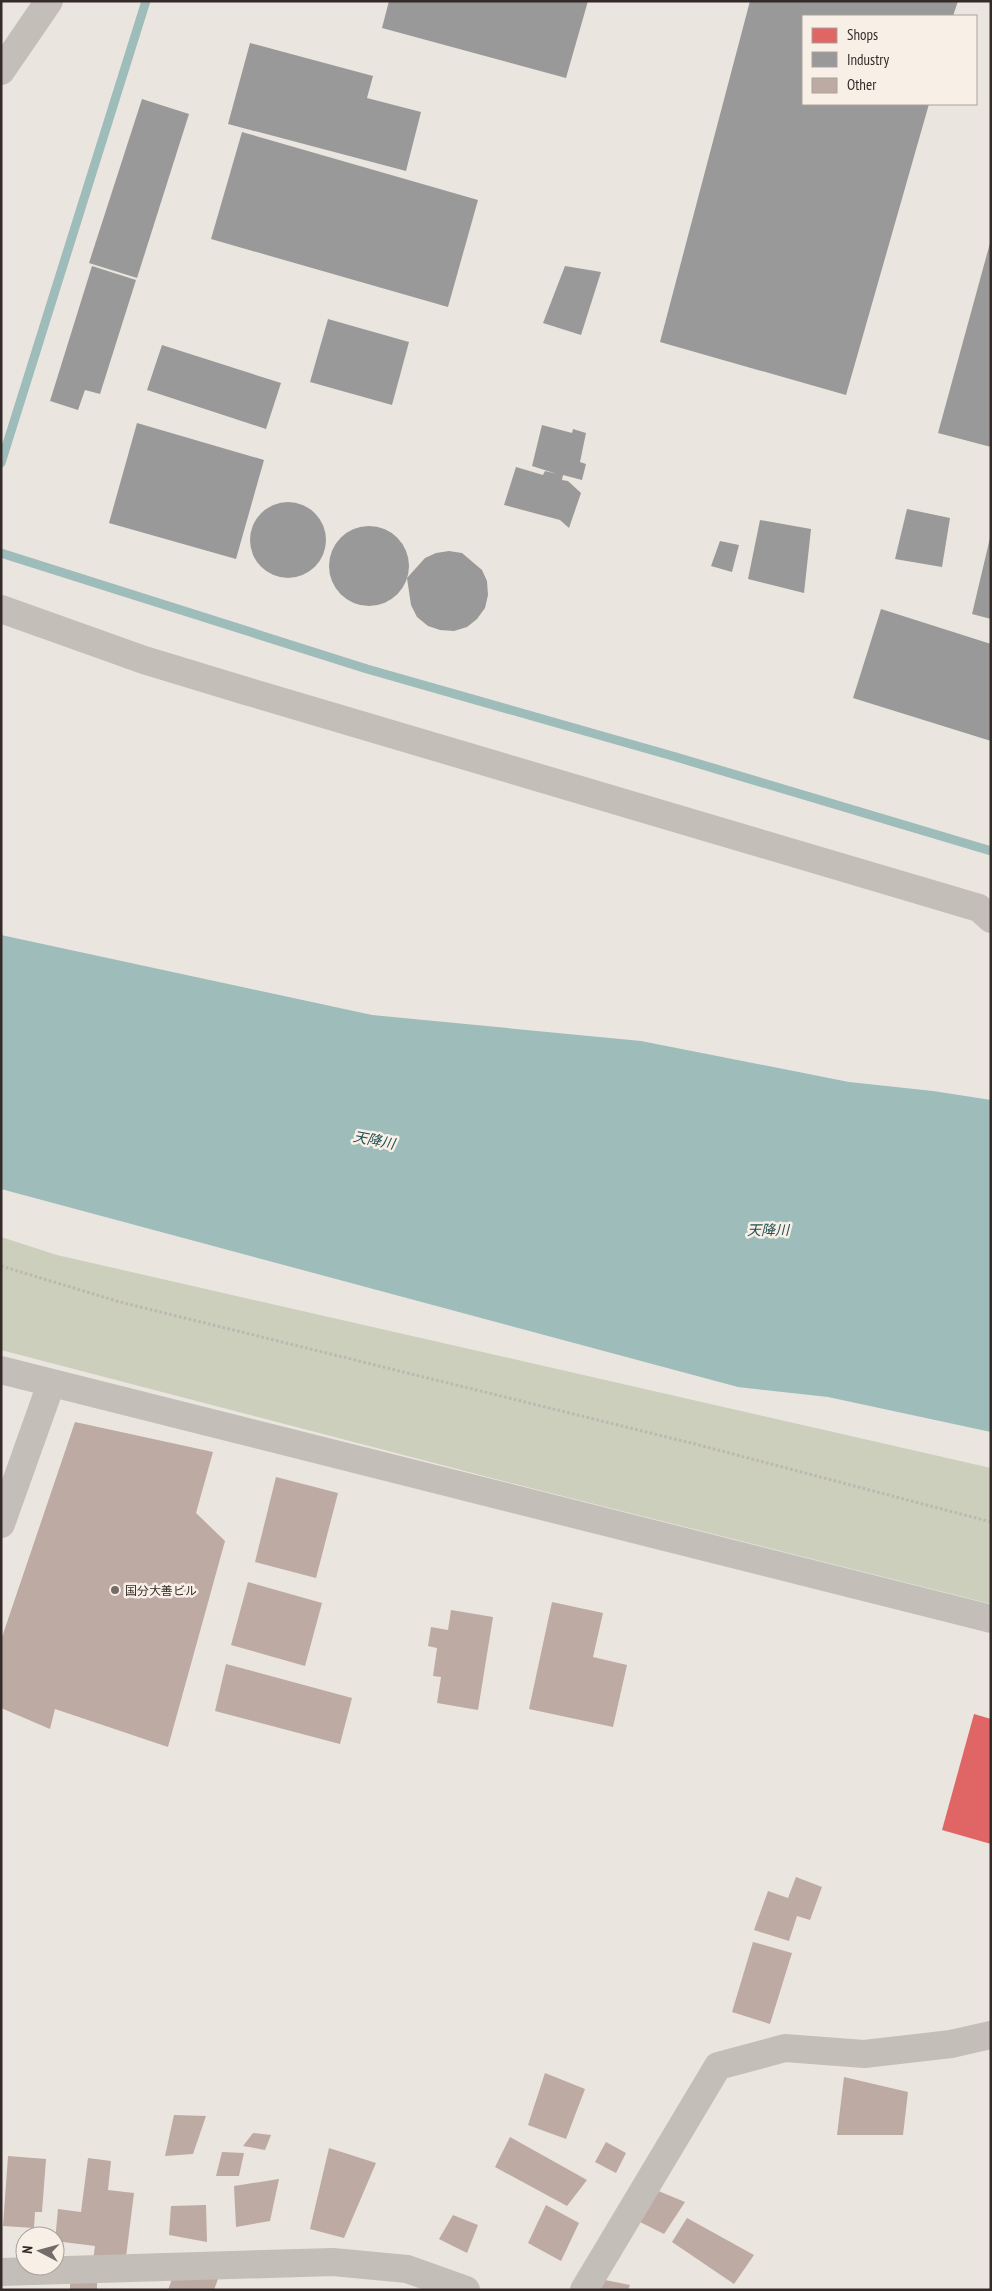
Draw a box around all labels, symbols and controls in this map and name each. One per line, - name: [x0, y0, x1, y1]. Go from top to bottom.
- legend: [802, 15, 977, 105]
- text: Shops: [847, 25, 878, 44]
- text: Industry: [847, 50, 889, 69]
- text: Other: [847, 75, 877, 94]
- water label: 天降川: [352, 1127, 398, 1153]
- water label: 天降川: [747, 1221, 791, 1239]
- place label: 国分大善ビル: [125, 1583, 197, 1598]
- marker: 国分大善ビル: [109, 1584, 121, 1596]
- north arrow: [15, 2226, 65, 2276]
- text: N: [18, 2245, 36, 2254]

